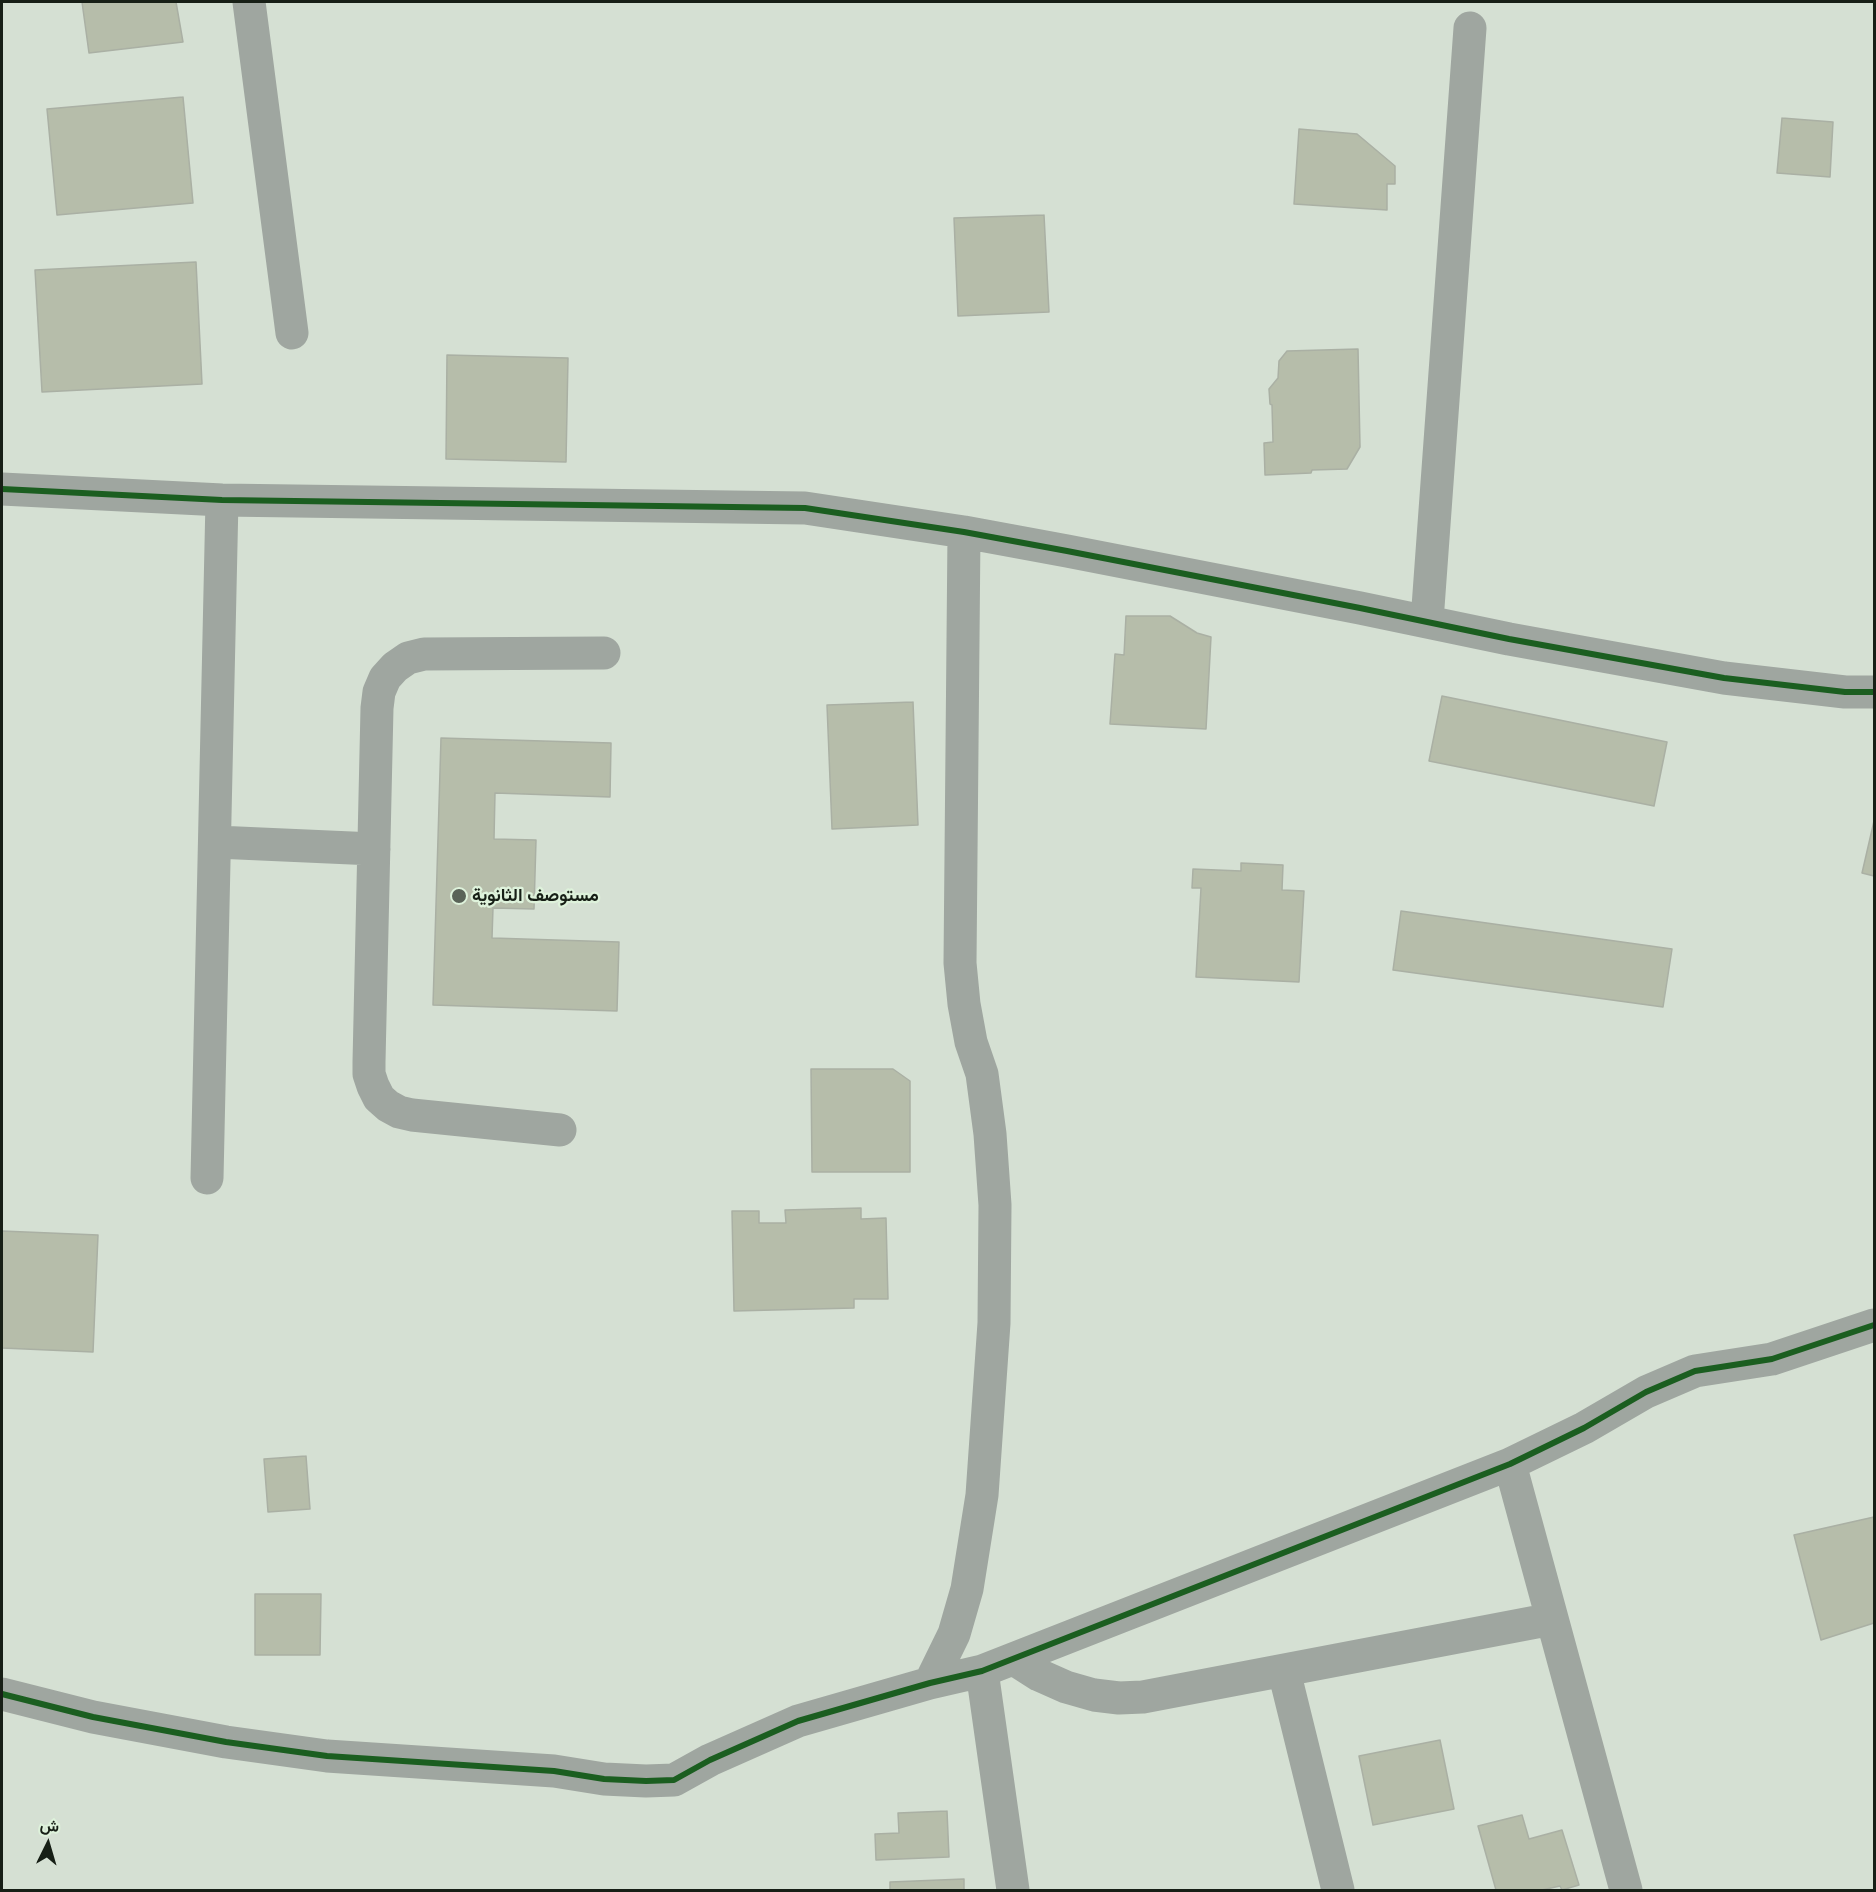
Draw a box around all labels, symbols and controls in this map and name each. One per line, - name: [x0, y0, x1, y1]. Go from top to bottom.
- place label: مستوصف الثانوية: [472, 885, 599, 907]
- marker: مستوصف الثانوية: [450, 887, 468, 905]
- north arrow: [18, 1814, 78, 1874]
- text: ش: [39, 1816, 60, 1835]

